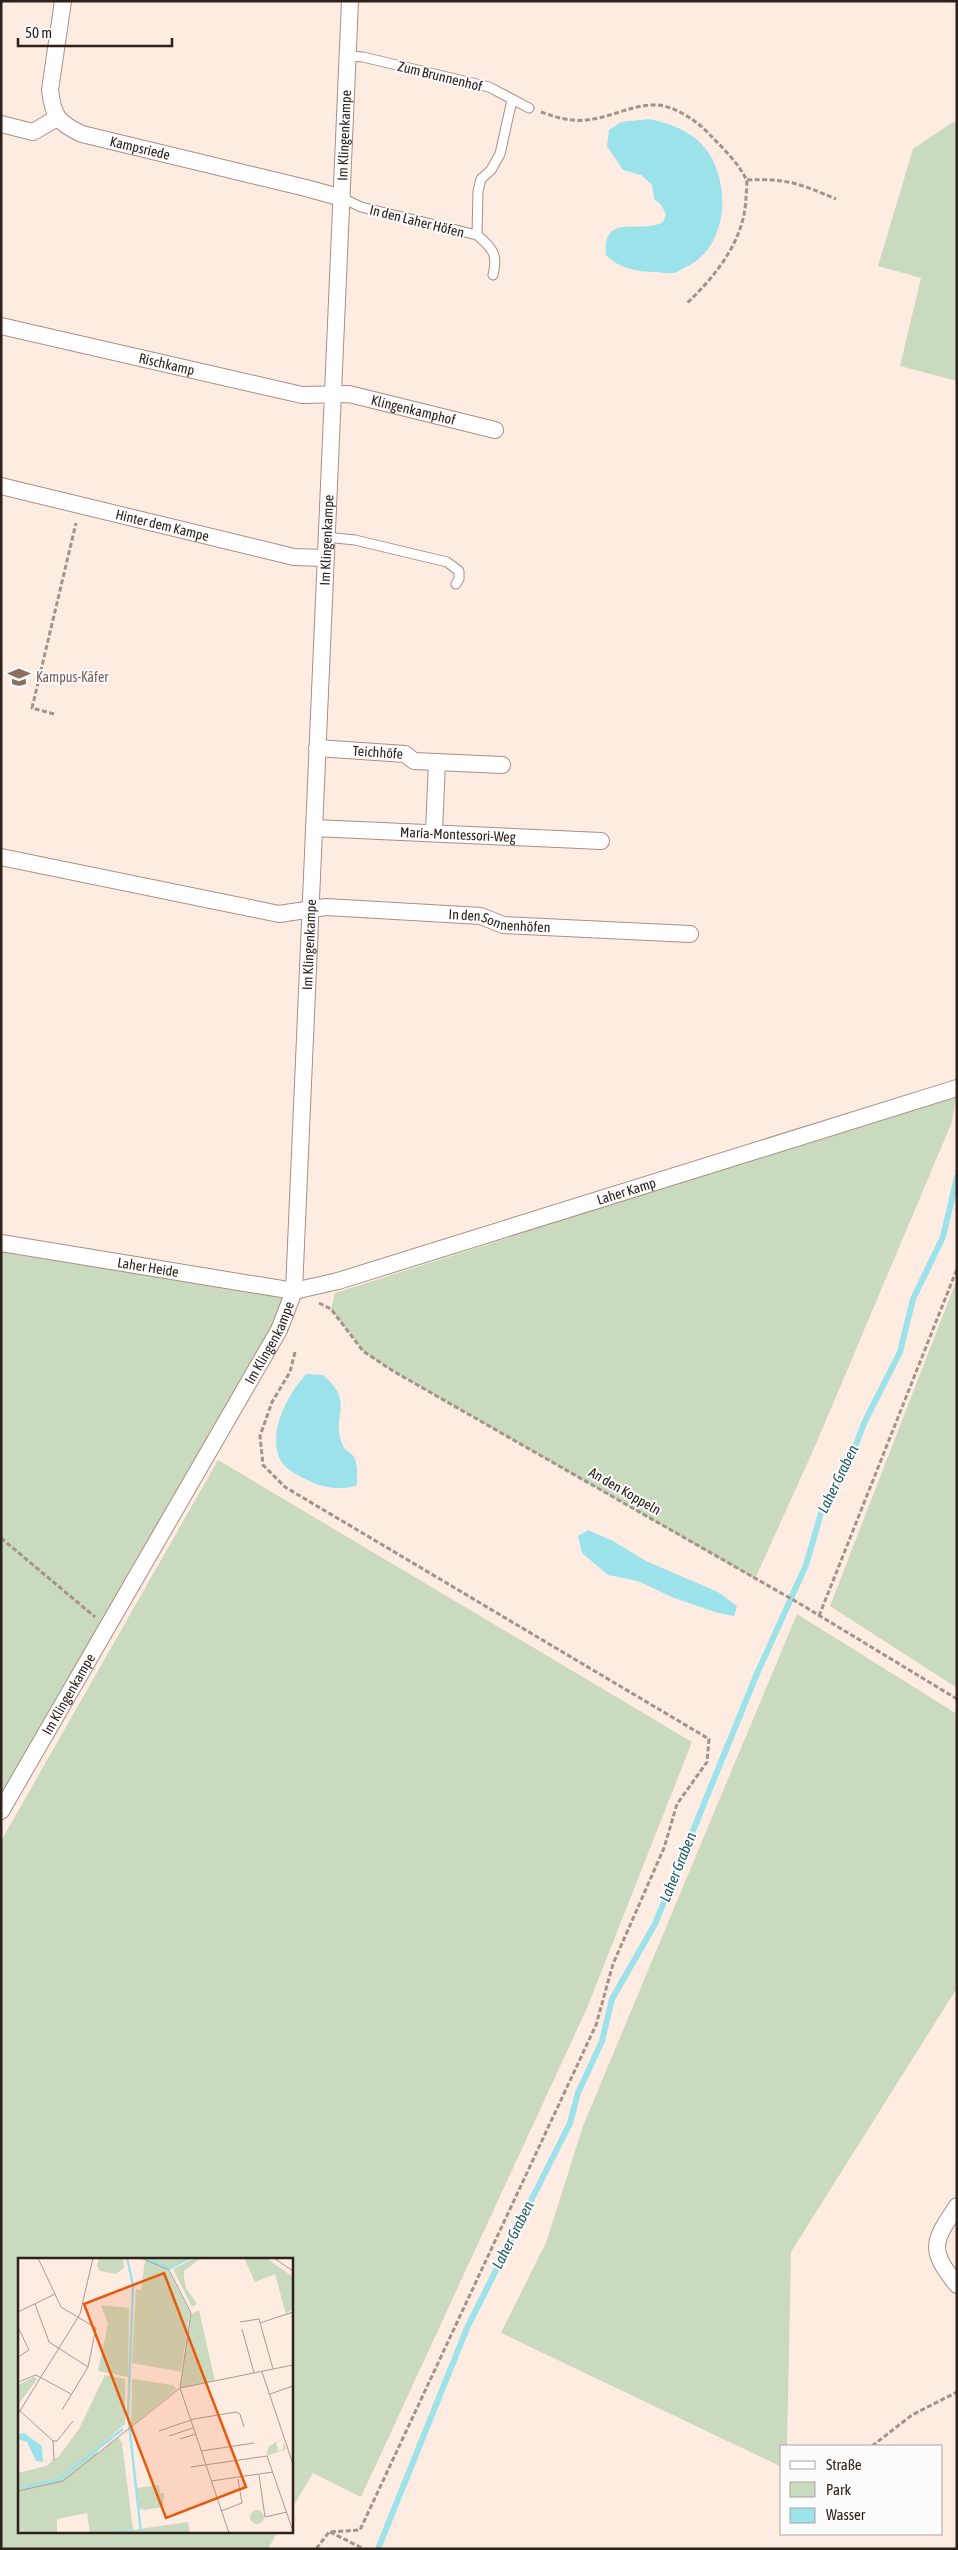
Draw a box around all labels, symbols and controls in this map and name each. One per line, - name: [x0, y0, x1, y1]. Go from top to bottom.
- scale bar: [18, 15, 171, 47]
- text: 50 m: [25, 24, 52, 41]
- street label: Zum Brunnenhof: [396, 58, 484, 94]
- street label: Im Klingenkampe: [334, 90, 354, 181]
- street label: Kampsriede: [108, 133, 172, 163]
- street label: In den Laher Höfen: [368, 202, 466, 240]
- street label: Rischkamp: [137, 350, 196, 378]
- street label: Klingenkamphof: [369, 392, 457, 428]
- street label: Im Klingenkampe: [317, 494, 337, 586]
- street label: Hinter dem Kampe: [114, 506, 211, 544]
- school or university icon: Kampus-Käfer: [6, 664, 32, 690]
- place label: Kampus-Käfer: [36, 669, 109, 685]
- street label: Teichhöfe: [352, 742, 404, 762]
- street label: Maria-Montessori-Weg: [400, 824, 516, 845]
- street label: Im Klingenkampe: [299, 899, 319, 990]
- street label: In den Sonnenhöfen: [448, 906, 551, 935]
- street label: Laher Kamp: [595, 1174, 658, 1208]
- street label: Laher Heide: [116, 1254, 180, 1280]
- street label: Im Klingenkampe: [242, 1299, 297, 1387]
- water label: Laher Graben: [814, 1442, 861, 1516]
- street label: An den Koppeln: [586, 1464, 664, 1518]
- street label: Im Klingenkampe: [39, 1651, 98, 1737]
- water label: Laher Graben: [656, 1830, 699, 1904]
- water label: Laher Graben: [488, 2198, 537, 2271]
- inset map: [18, 2258, 292, 2532]
- legend: [780, 2445, 943, 2535]
- text: Straße: [826, 2456, 862, 2473]
- text: Park: [826, 2481, 851, 2498]
- text: Wasser: [826, 2506, 866, 2523]

